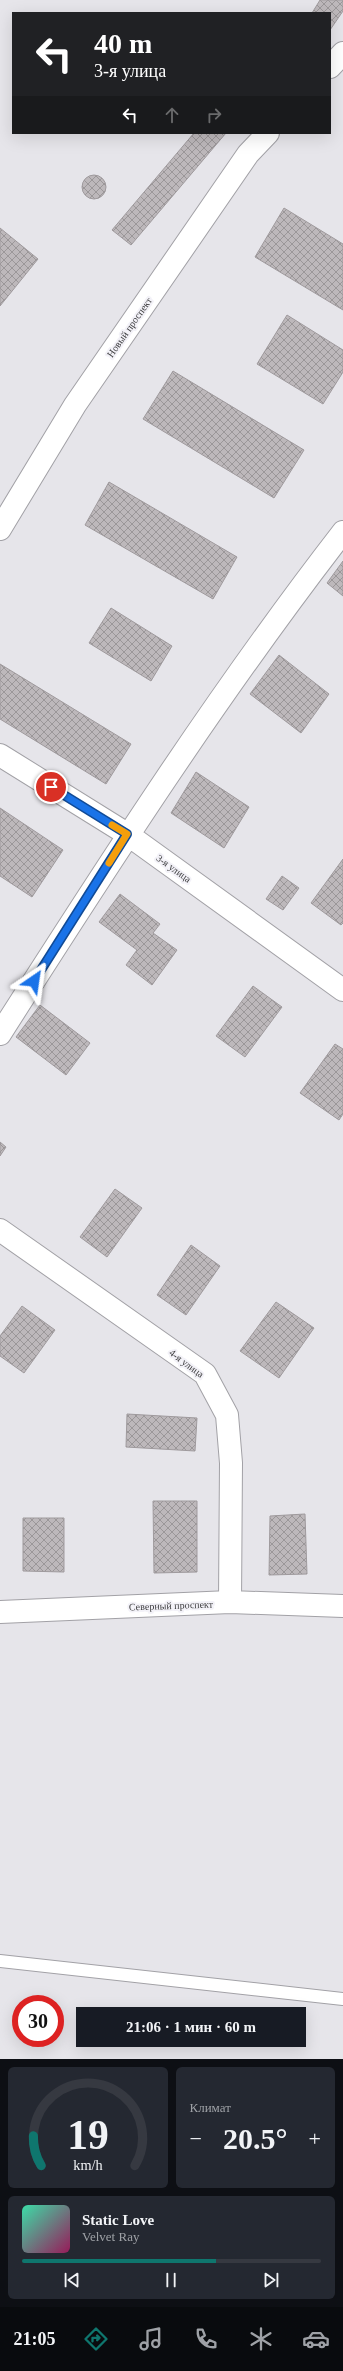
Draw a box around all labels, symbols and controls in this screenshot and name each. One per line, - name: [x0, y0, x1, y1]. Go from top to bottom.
- icon: left: [28, 28, 80, 80]
- text: 40 m: [94, 28, 152, 59]
- text: 3-я улица: [94, 61, 166, 81]
- icon: left: [119, 104, 141, 126]
- icon: ahead: [161, 104, 183, 126]
- icon: right: [203, 104, 225, 126]
- street label: Новый проспект: [105, 295, 154, 359]
- pin: [34, 770, 68, 804]
- icon: arrive: [40, 776, 62, 798]
- street label: 3-я улица: [154, 852, 194, 885]
- position arrow: [13, 960, 55, 1002]
- street label: 4-я улица: [167, 1347, 206, 1380]
- street label: Северный проспект: [129, 1599, 214, 1612]
- speed limit sign: 30: [12, 1995, 64, 2047]
- text: 21:06 · 1 мин · 60 m: [126, 2019, 256, 2035]
- text: Климат: [190, 2100, 231, 2115]
- text: 19: [67, 2111, 109, 2157]
- text: 20.5°: [223, 2122, 288, 2155]
- text: −: [190, 2126, 202, 2151]
- text: +: [309, 2126, 321, 2151]
- text: km/h: [73, 2156, 102, 2172]
- text: Static Love: [82, 2212, 154, 2228]
- text: Velvet Ray: [82, 2229, 139, 2244]
- icon: previous: [61, 2269, 83, 2291]
- icon: pause: [160, 2269, 182, 2291]
- icon: next: [260, 2269, 282, 2291]
- icon: directions: [82, 2325, 110, 2353]
- icon: music: [137, 2325, 165, 2353]
- icon: phone: [192, 2325, 220, 2353]
- icon: climate: [247, 2325, 275, 2353]
- icon: car: [302, 2325, 330, 2353]
- text: 21:05: [13, 2329, 55, 2349]

